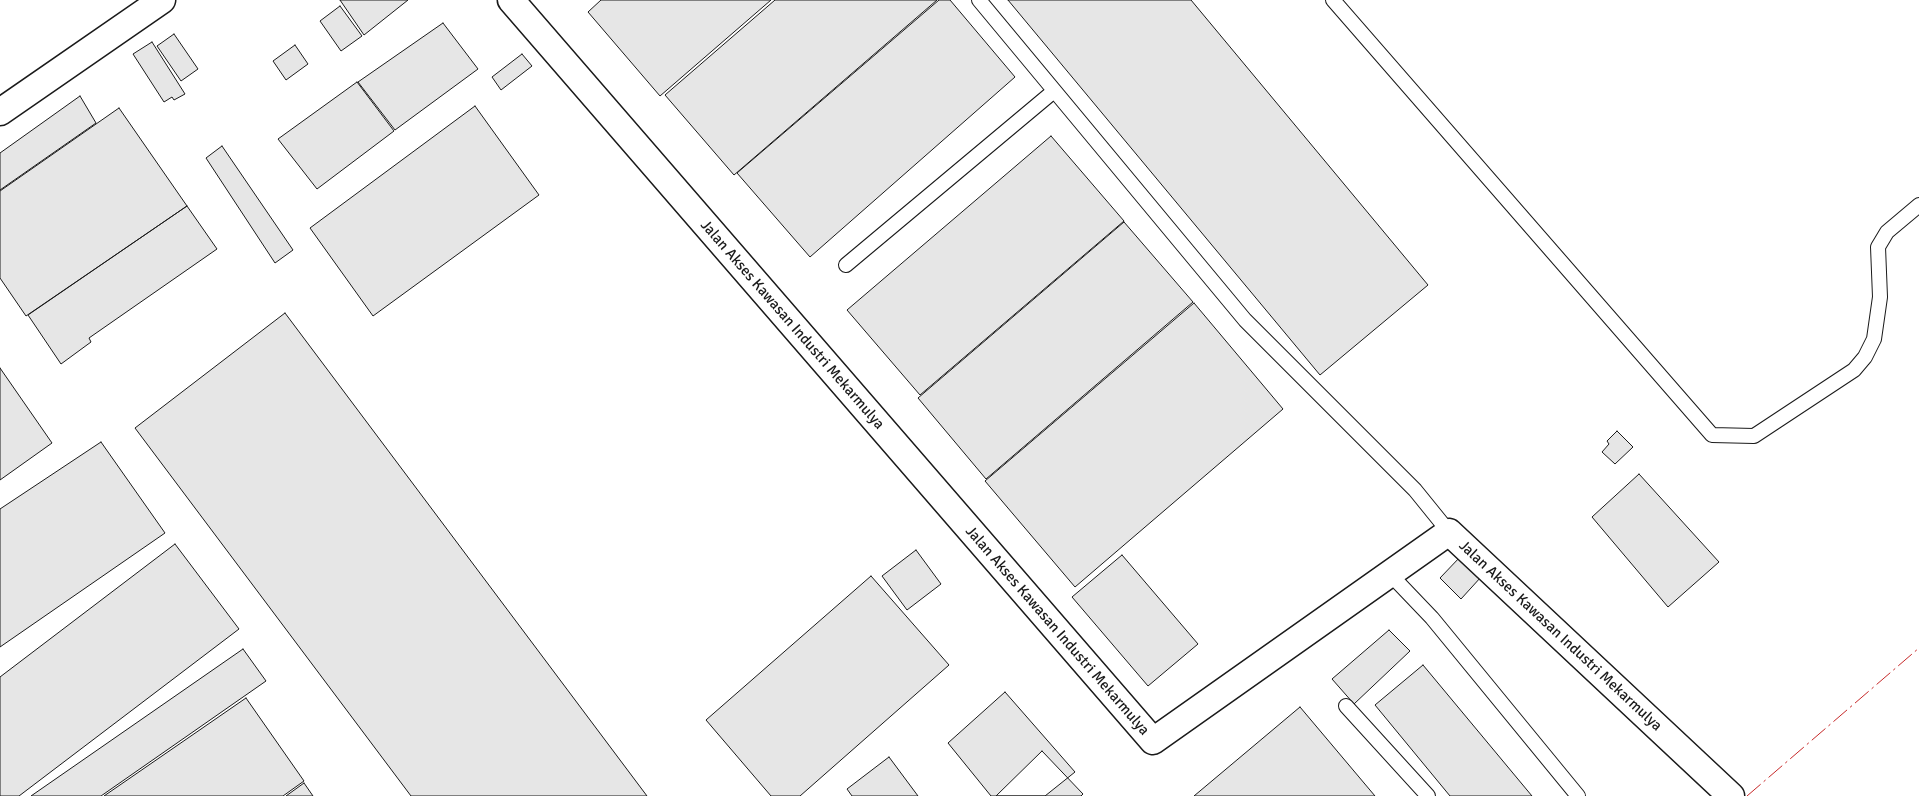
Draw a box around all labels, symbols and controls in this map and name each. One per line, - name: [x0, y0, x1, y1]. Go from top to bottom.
- street label: Jalan Akses Kawasan Industri Mekarmulya: [696, 217, 888, 433]
- street label: Jalan Akses Kawasan Industri Mekarmulya: [961, 523, 1153, 739]
- street label: Jalan Akses Kawasan Industri Mekarmulya: [1455, 537, 1665, 735]

